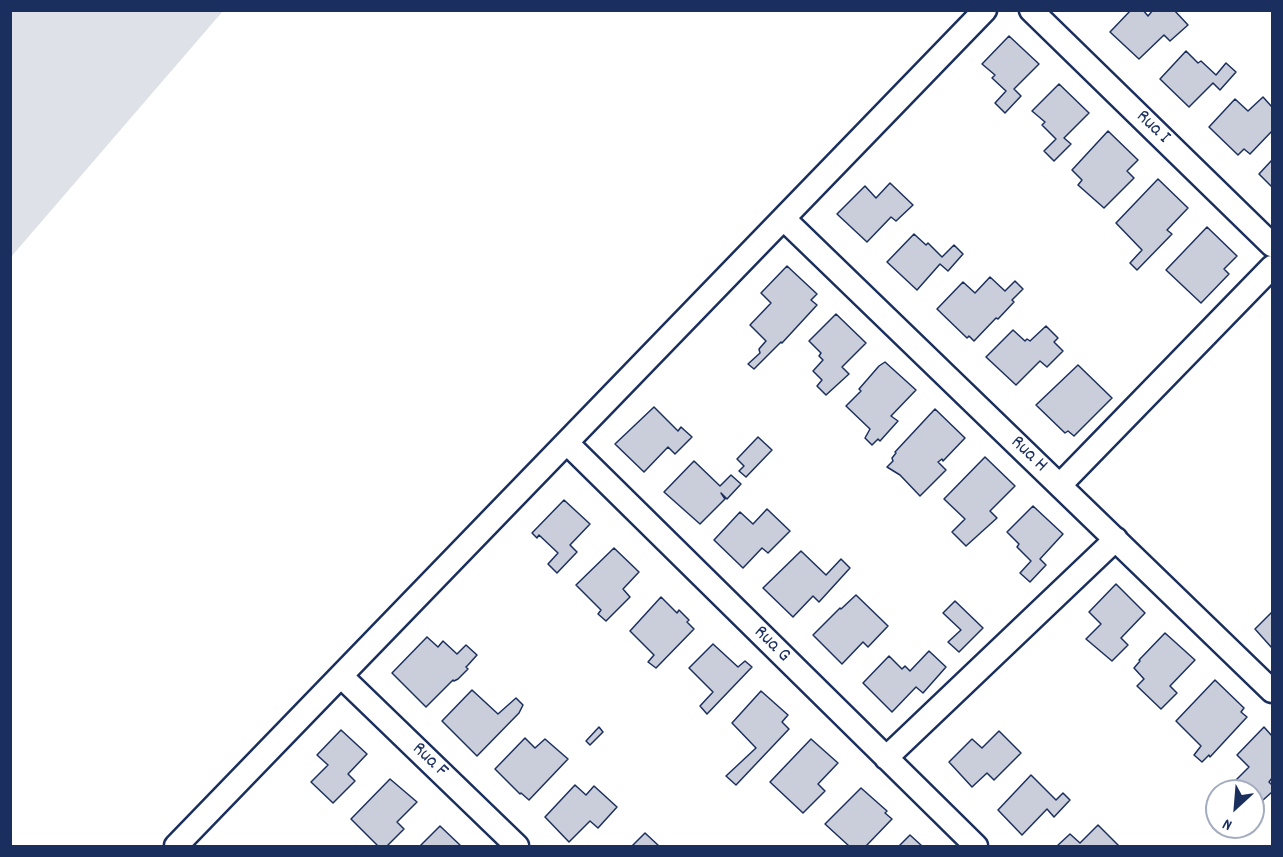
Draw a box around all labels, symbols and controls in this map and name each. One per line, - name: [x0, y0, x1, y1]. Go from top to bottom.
- street label: Rua I: [1130, 106, 1174, 150]
- street label: Rua H: [1004, 432, 1052, 478]
- street label: Rua G: [748, 622, 794, 668]
- street label: Rua F: [406, 738, 452, 784]
- north arrow: [1205, 779, 1265, 839]
- text: N: [1219, 812, 1236, 836]

